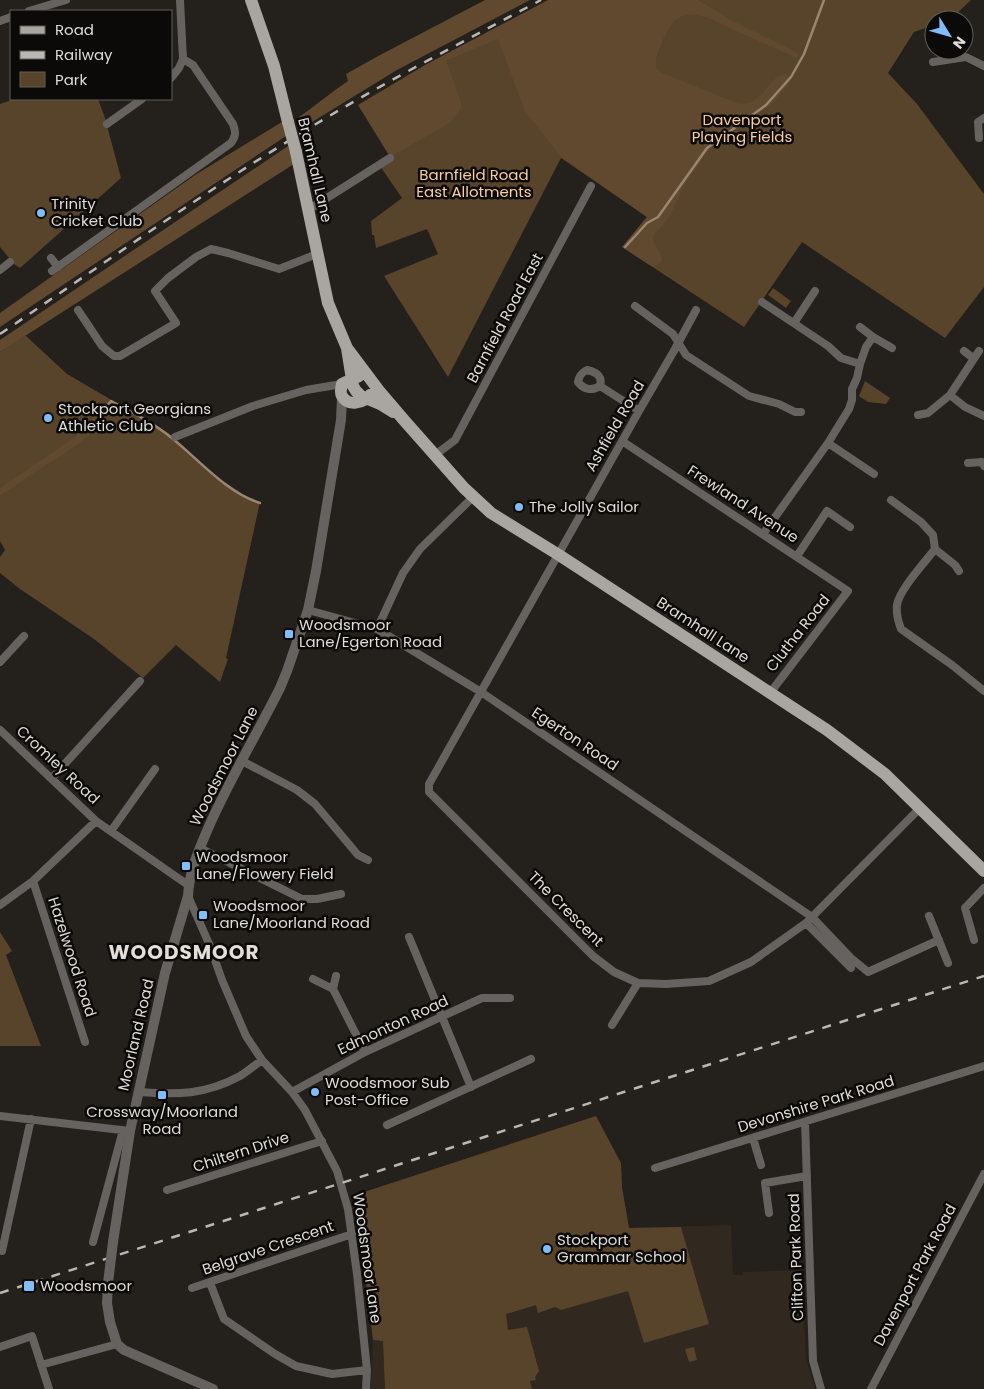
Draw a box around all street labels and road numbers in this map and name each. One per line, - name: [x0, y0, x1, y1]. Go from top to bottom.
- street label: Bramhall Lane: [293, 115, 338, 224]
- street label: Barnfield Road East: [461, 249, 548, 386]
- street label: Ashfield Road: [580, 376, 649, 475]
- street label: Frewland Avenue: [684, 460, 803, 547]
- street label: Clutha Road: [761, 590, 835, 676]
- street label: Bramhall Lane: [653, 592, 754, 668]
- street label: Woodsmoor Lane: [184, 702, 263, 829]
- street label: Egerton Road: [528, 702, 623, 775]
- street label: Cromley Road: [12, 721, 105, 809]
- street label: The Crescent: [524, 866, 609, 951]
- street label: Hazelwood Road: [43, 894, 102, 1020]
- street label: Moorland Road: [112, 977, 159, 1093]
- street label: Edmonton Road: [334, 990, 452, 1059]
- street label: Devonshire Park Road: [735, 1070, 897, 1137]
- street label: Chiltern Drive: [190, 1126, 292, 1177]
- street label: Woodsmoor Lane: [348, 1191, 387, 1325]
- street label: Clifton Park Road: [783, 1193, 808, 1321]
- street label: Davenport Park Road: [868, 1200, 961, 1349]
- street label: Belgrave Crescent: [199, 1215, 336, 1280]

